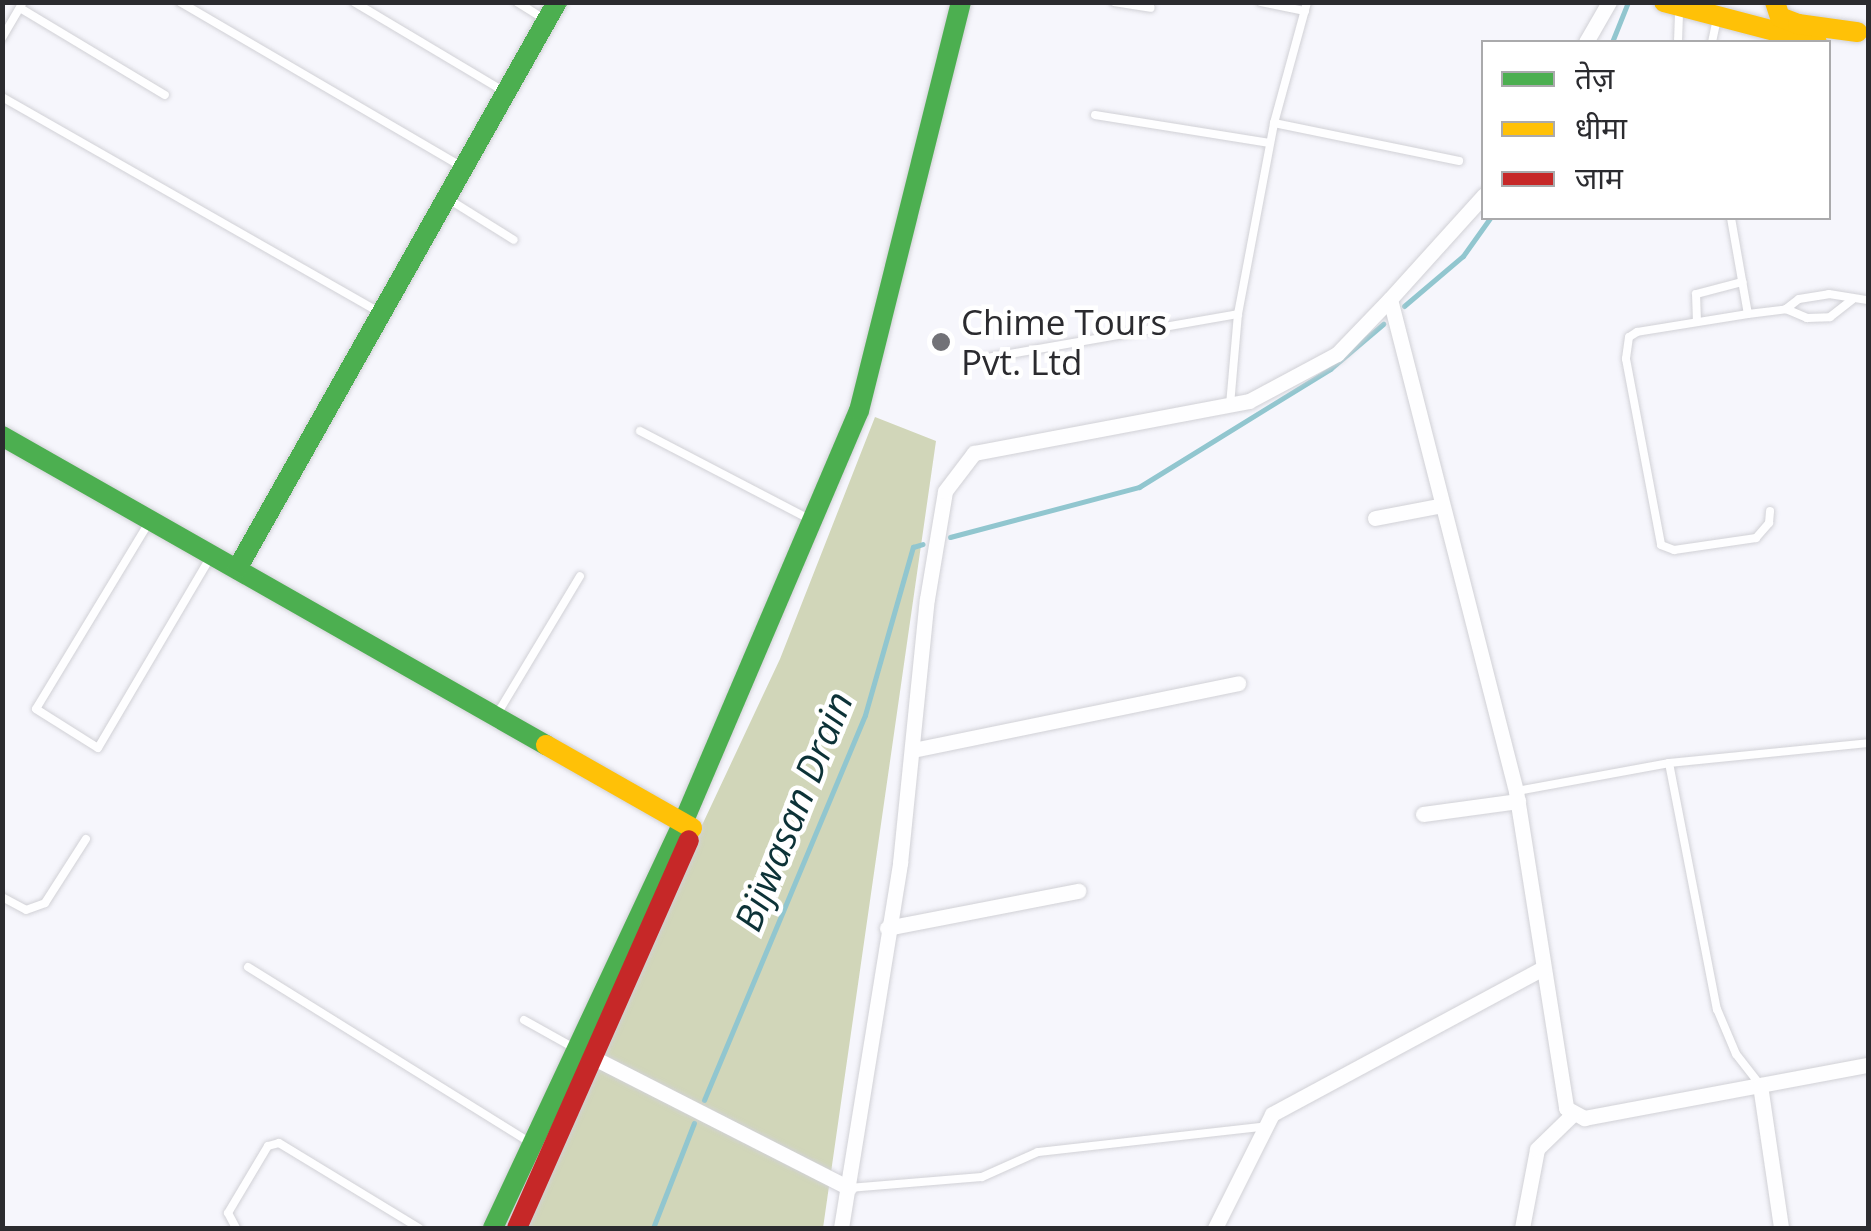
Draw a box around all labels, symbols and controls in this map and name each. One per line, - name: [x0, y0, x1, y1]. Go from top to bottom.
- legend: [1481, 40, 1831, 220]
- text: तेज़: [1575, 57, 1614, 98]
- text: धीमा: [1575, 107, 1627, 148]
- text: जाम: [1575, 157, 1623, 198]
- place label: Chime Tours Pvt. Ltd: [961, 301, 1167, 383]
- marker: Chime Tours Pvt. Ltd: [930, 331, 952, 353]
- water label: Bijwasan Drain: [724, 685, 862, 937]

